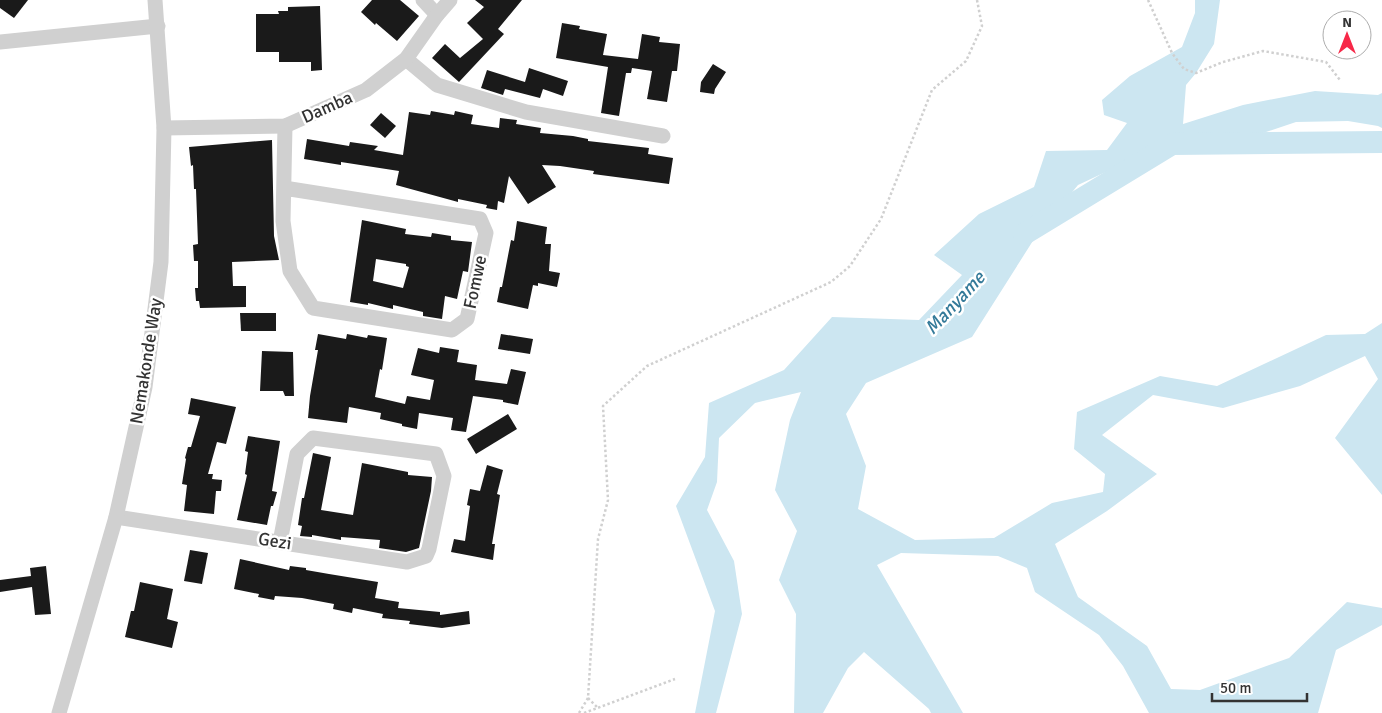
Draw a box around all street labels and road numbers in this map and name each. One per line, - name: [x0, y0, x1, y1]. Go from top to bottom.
- street label: Damba: [298, 86, 356, 128]
- street label: Fomwe: [459, 253, 491, 311]
- street label: Nemakonde Way: [125, 296, 167, 425]
- street label: Gezi: [257, 528, 293, 554]

